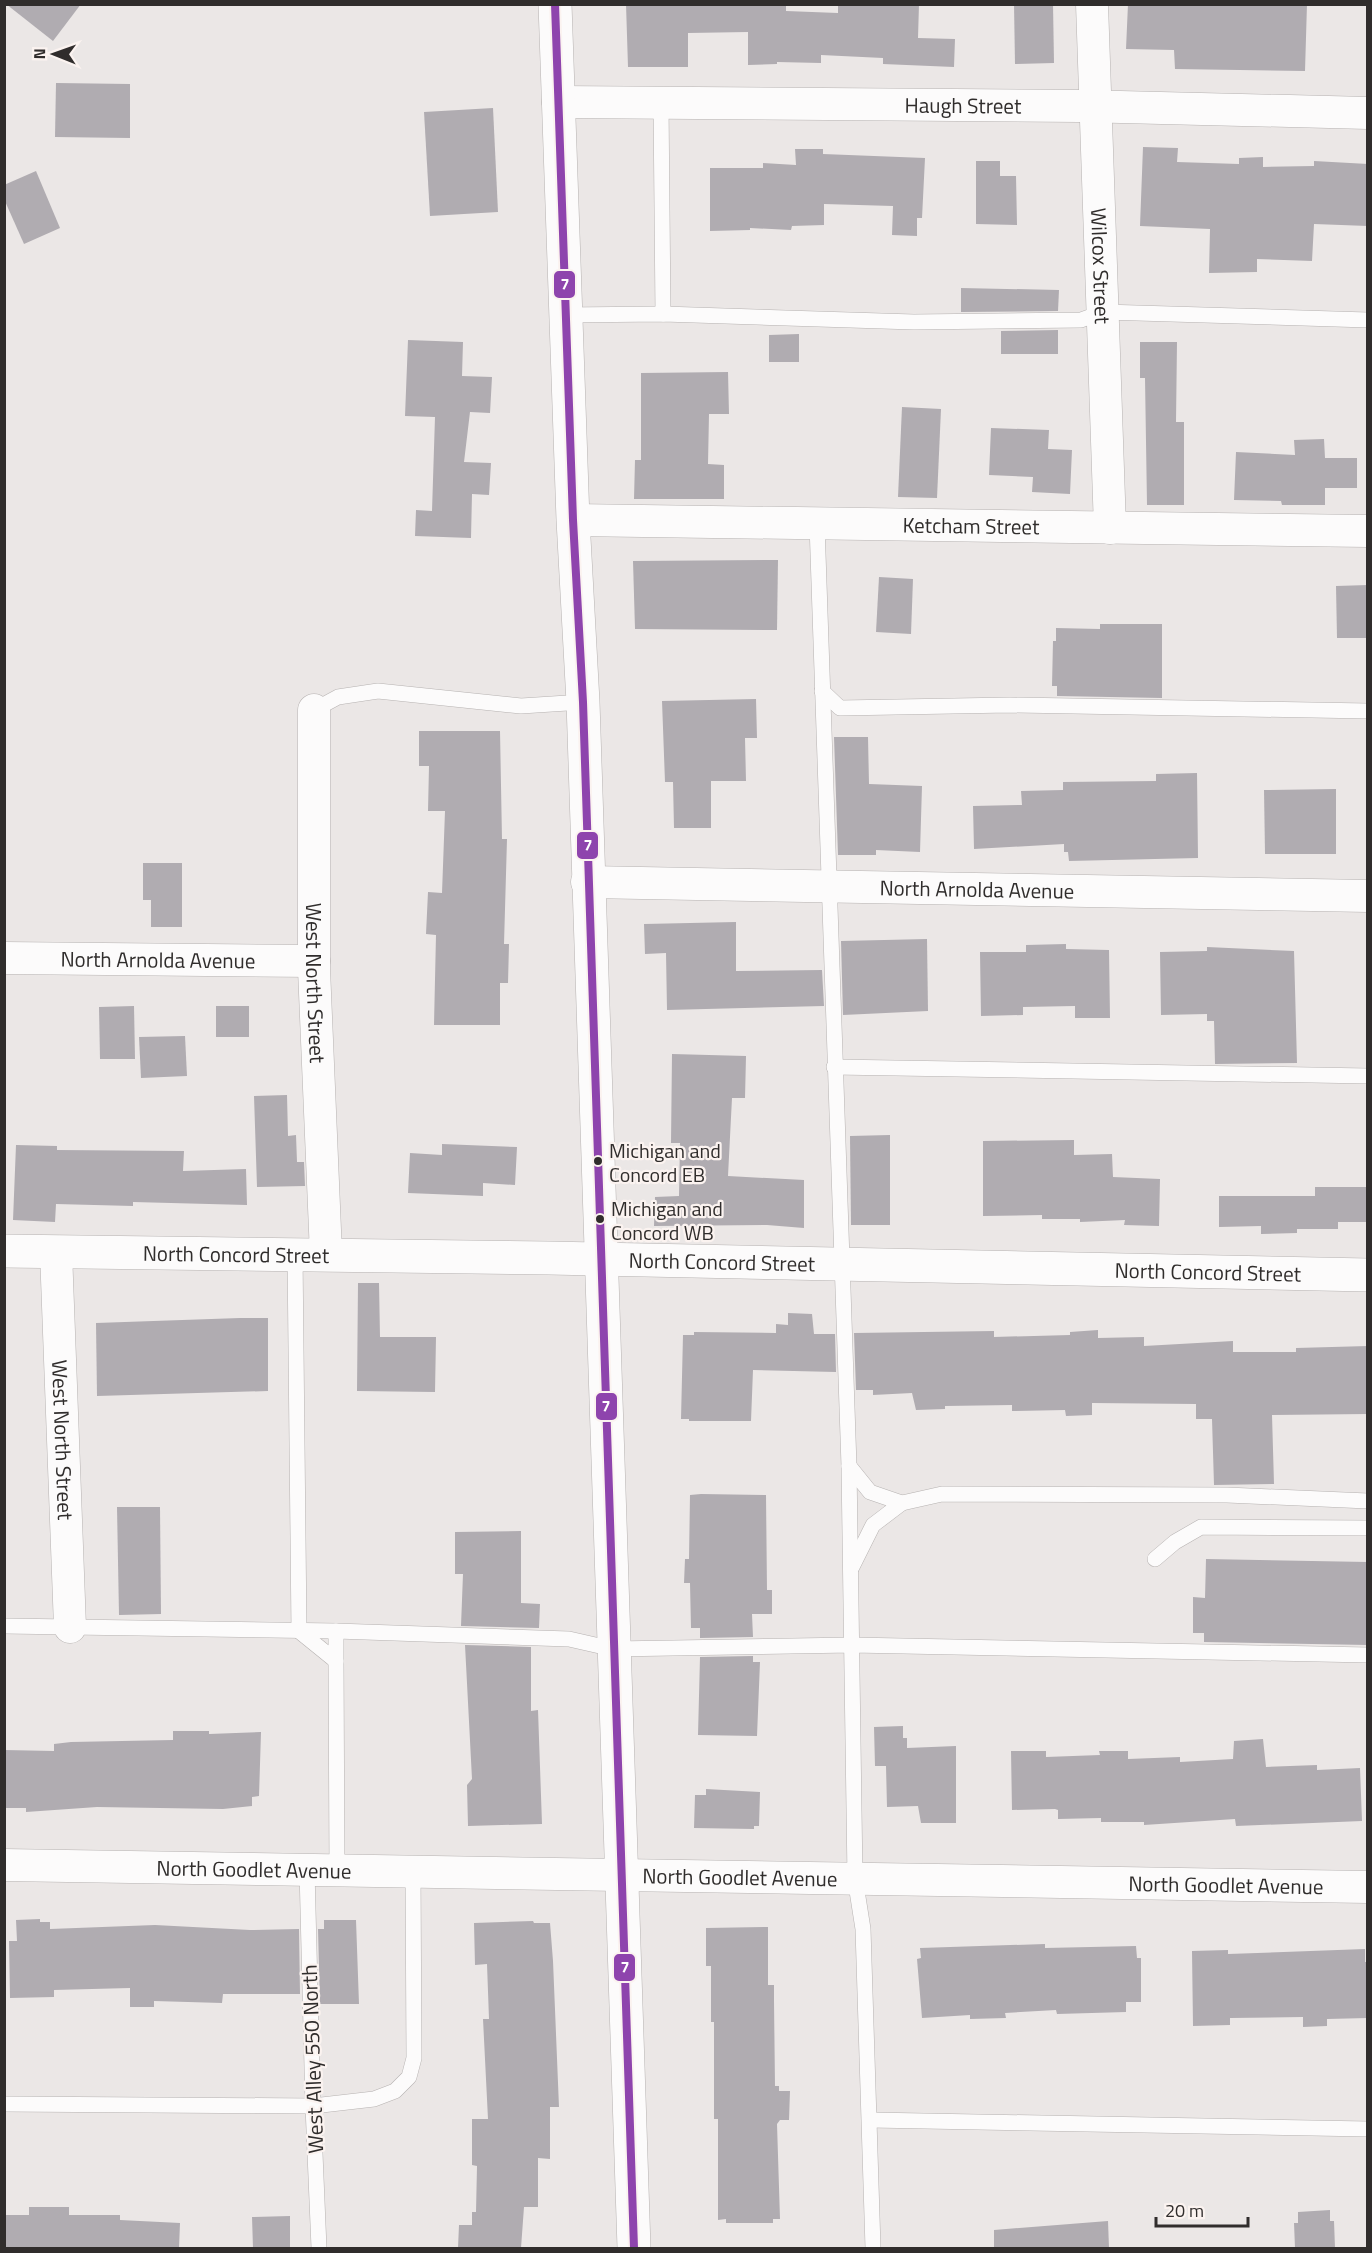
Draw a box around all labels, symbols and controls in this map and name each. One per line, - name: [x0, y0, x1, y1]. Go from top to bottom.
- north arrow: [24, 24, 84, 84]
- text: N: [27, 48, 51, 59]
- street label: Haugh Street: [904, 89, 1022, 122]
- street label: Wilcox Street: [1083, 207, 1119, 325]
- line badge: 7: [553, 270, 576, 299]
- text: 7: [561, 272, 569, 296]
- street label: Ketcham Street: [902, 509, 1040, 542]
- line badge: 7: [576, 831, 599, 860]
- text: 7: [584, 833, 592, 857]
- street label: North Arnolda Avenue: [879, 871, 1075, 907]
- street label: West North Street: [298, 903, 334, 1064]
- street label: North Arnolda Avenue: [60, 943, 256, 976]
- place label: Michigan and Concord EB: [609, 1135, 721, 1190]
- marker: Michigan and Concord EB: [592, 1155, 604, 1167]
- place label: Michigan and Concord WB: [611, 1193, 723, 1248]
- marker: Michigan and Concord WB: [594, 1213, 606, 1225]
- street label: North Concord Street: [143, 1237, 330, 1271]
- street label: North Concord Street: [628, 1244, 816, 1280]
- street label: North Concord Street: [1114, 1254, 1302, 1290]
- street label: West North Street: [44, 1359, 82, 1521]
- line badge: 7: [595, 1392, 618, 1421]
- text: 7: [602, 1394, 610, 1418]
- street label: North Goodlet Avenue: [156, 1851, 352, 1887]
- street label: North Goodlet Avenue: [642, 1859, 838, 1894]
- street label: North Goodlet Avenue: [1128, 1867, 1324, 1902]
- line badge: 7: [613, 1953, 636, 1982]
- text: 7: [621, 1955, 629, 1979]
- street label: West Alley 550 North: [293, 1964, 331, 2154]
- scale bar: [1156, 2190, 1248, 2228]
- text: 20 m: [1165, 2197, 1204, 2224]

